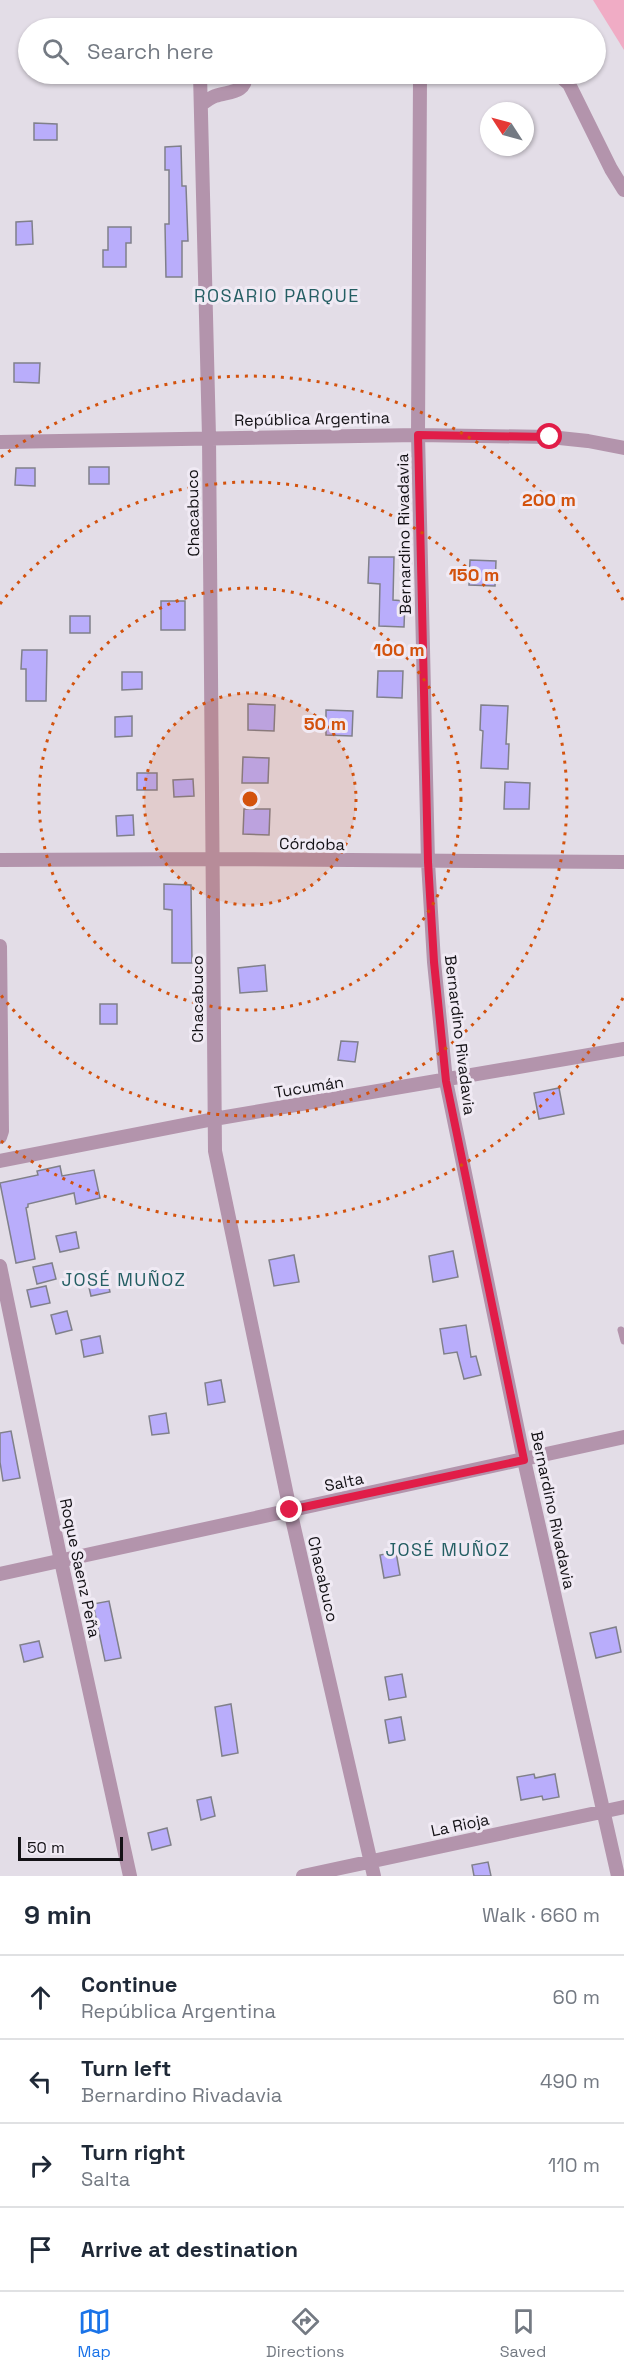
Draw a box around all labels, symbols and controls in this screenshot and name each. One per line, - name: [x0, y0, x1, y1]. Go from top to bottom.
- search box: [18, 18, 606, 84]
- icon: search: [39, 35, 72, 68]
- text: Search here: [87, 37, 214, 65]
- north arrow: [480, 102, 534, 156]
- district label: ROSARIO PARQUE: [194, 284, 360, 307]
- street label: República Argentina: [234, 407, 390, 431]
- route start: [536, 423, 562, 449]
- street label: Bernardino Rivadavia: [392, 453, 416, 615]
- street label: Chacabuco: [182, 469, 204, 557]
- text: 200 m: [522, 488, 576, 511]
- text: 150 m: [449, 563, 499, 586]
- text: 100 m: [373, 638, 425, 661]
- text: 50 m: [304, 712, 346, 735]
- centre of rings: [240, 789, 260, 809]
- street label: Córdoba: [279, 833, 345, 855]
- street label: Bernardino Rivadavia: [440, 954, 480, 1116]
- street label: Chacabuco: [187, 955, 208, 1043]
- street label: Tucumán: [273, 1071, 345, 1103]
- district label: JOSÉ MUÑOZ: [62, 1268, 186, 1291]
- street label: Bernardino Rivadavia: [526, 1429, 580, 1591]
- street label: Salta: [323, 1468, 365, 1496]
- street label: Roque Saenz Peña: [55, 1496, 105, 1640]
- route end: [276, 1496, 302, 1522]
- street label: Chacabuco: [303, 1534, 343, 1624]
- district label: JOSÉ MUÑOZ: [386, 1538, 510, 1561]
- street label: La Rioja: [429, 1809, 491, 1841]
- scale bar: [18, 1834, 123, 1862]
- text: 50 m: [27, 1837, 65, 1858]
- text: 9 min: [24, 1898, 92, 1932]
- text: Walk · 660 m: [482, 1902, 600, 1928]
- text: Continue: [81, 1970, 177, 1998]
- icon: ahead: [24, 1981, 57, 2014]
- text: 60 m: [553, 1984, 600, 2010]
- text: República Argentina: [81, 1998, 276, 2024]
- text: Turn left: [81, 2054, 171, 2082]
- icon: left: [24, 2065, 57, 2098]
- text: 490 m: [540, 2068, 600, 2094]
- text: Bernardino Rivadavia: [81, 2082, 282, 2108]
- text: Turn right: [81, 2138, 186, 2166]
- icon: right: [24, 2149, 57, 2182]
- text: 110 m: [548, 2152, 600, 2178]
- text: Salta: [81, 2166, 130, 2192]
- icon: arrive: [24, 2233, 57, 2266]
- text: Arrive at destination: [81, 2235, 298, 2263]
- tab: Map: [78, 2305, 111, 2362]
- tab: Directions: [266, 2305, 345, 2362]
- tab: Saved: [500, 2305, 546, 2362]

